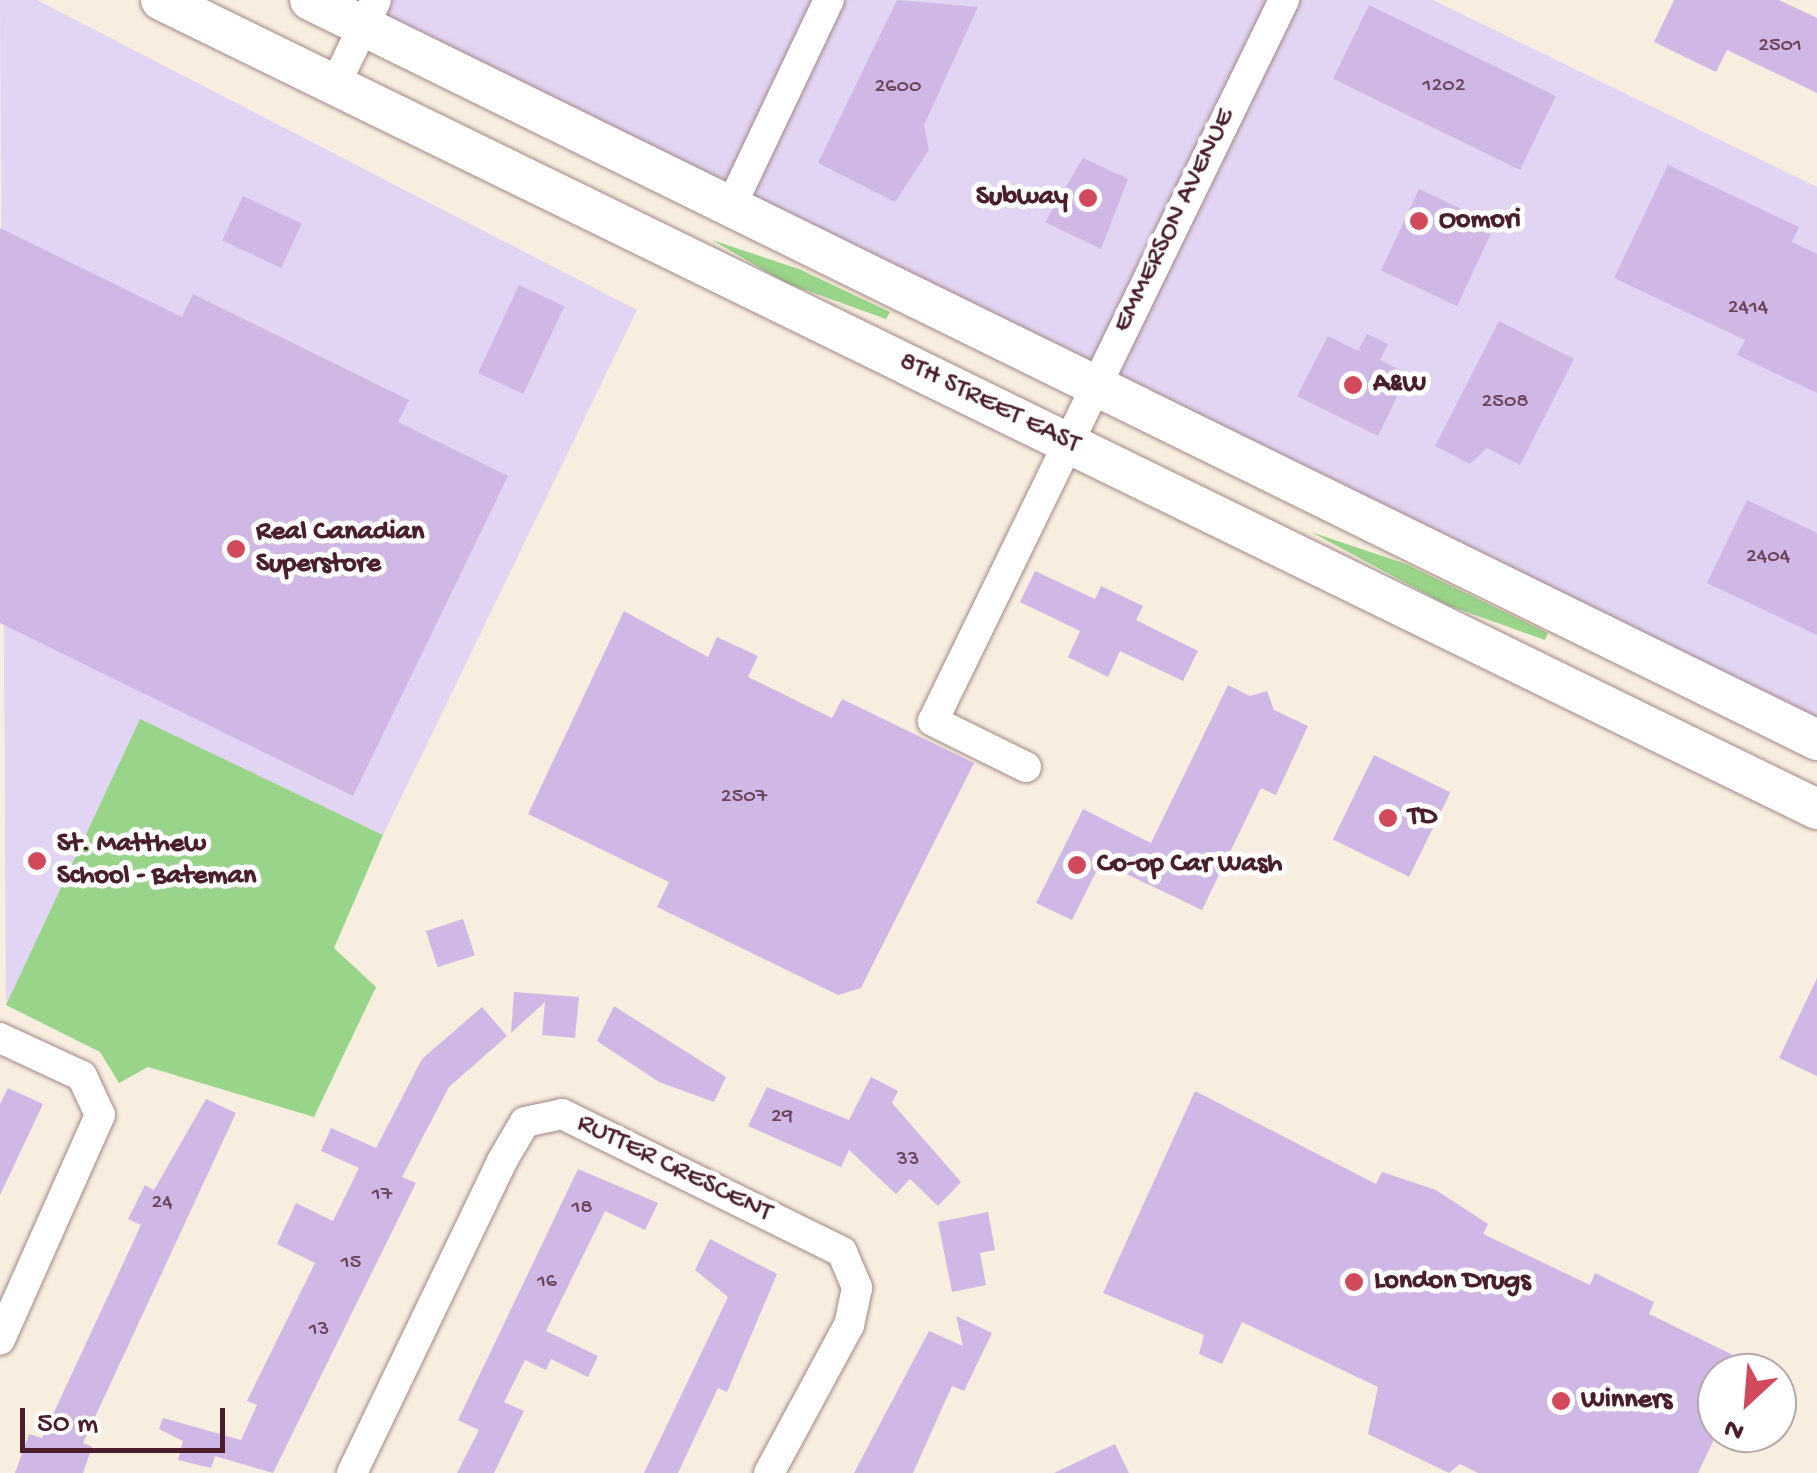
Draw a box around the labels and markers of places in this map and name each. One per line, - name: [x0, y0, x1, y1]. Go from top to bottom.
- place label: Subway: [976, 181, 1068, 215]
- marker: Subway: [1077, 187, 1099, 209]
- place label: Oomori: [1439, 204, 1521, 238]
- marker: Oomori: [1408, 210, 1430, 232]
- place label: A&W: [1373, 368, 1426, 402]
- marker: A&W: [1342, 374, 1364, 396]
- place label: Real Canadian Superstore: [256, 516, 424, 582]
- marker: Real Canadian Superstore: [225, 538, 247, 560]
- place label: TD: [1408, 801, 1437, 835]
- marker: TD: [1377, 807, 1399, 829]
- place label: St. Matthew School - Bateman: [57, 828, 256, 894]
- place label: Co-op Car Wash: [1097, 848, 1282, 882]
- marker: St. Matthew School - Bateman: [26, 850, 48, 872]
- marker: Co-op Car Wash: [1066, 854, 1088, 876]
- place label: London Drugs: [1374, 1265, 1531, 1299]
- marker: London Drugs: [1343, 1271, 1365, 1293]
- place label: Winners: [1581, 1384, 1672, 1418]
- marker: Winners: [1550, 1390, 1572, 1412]

